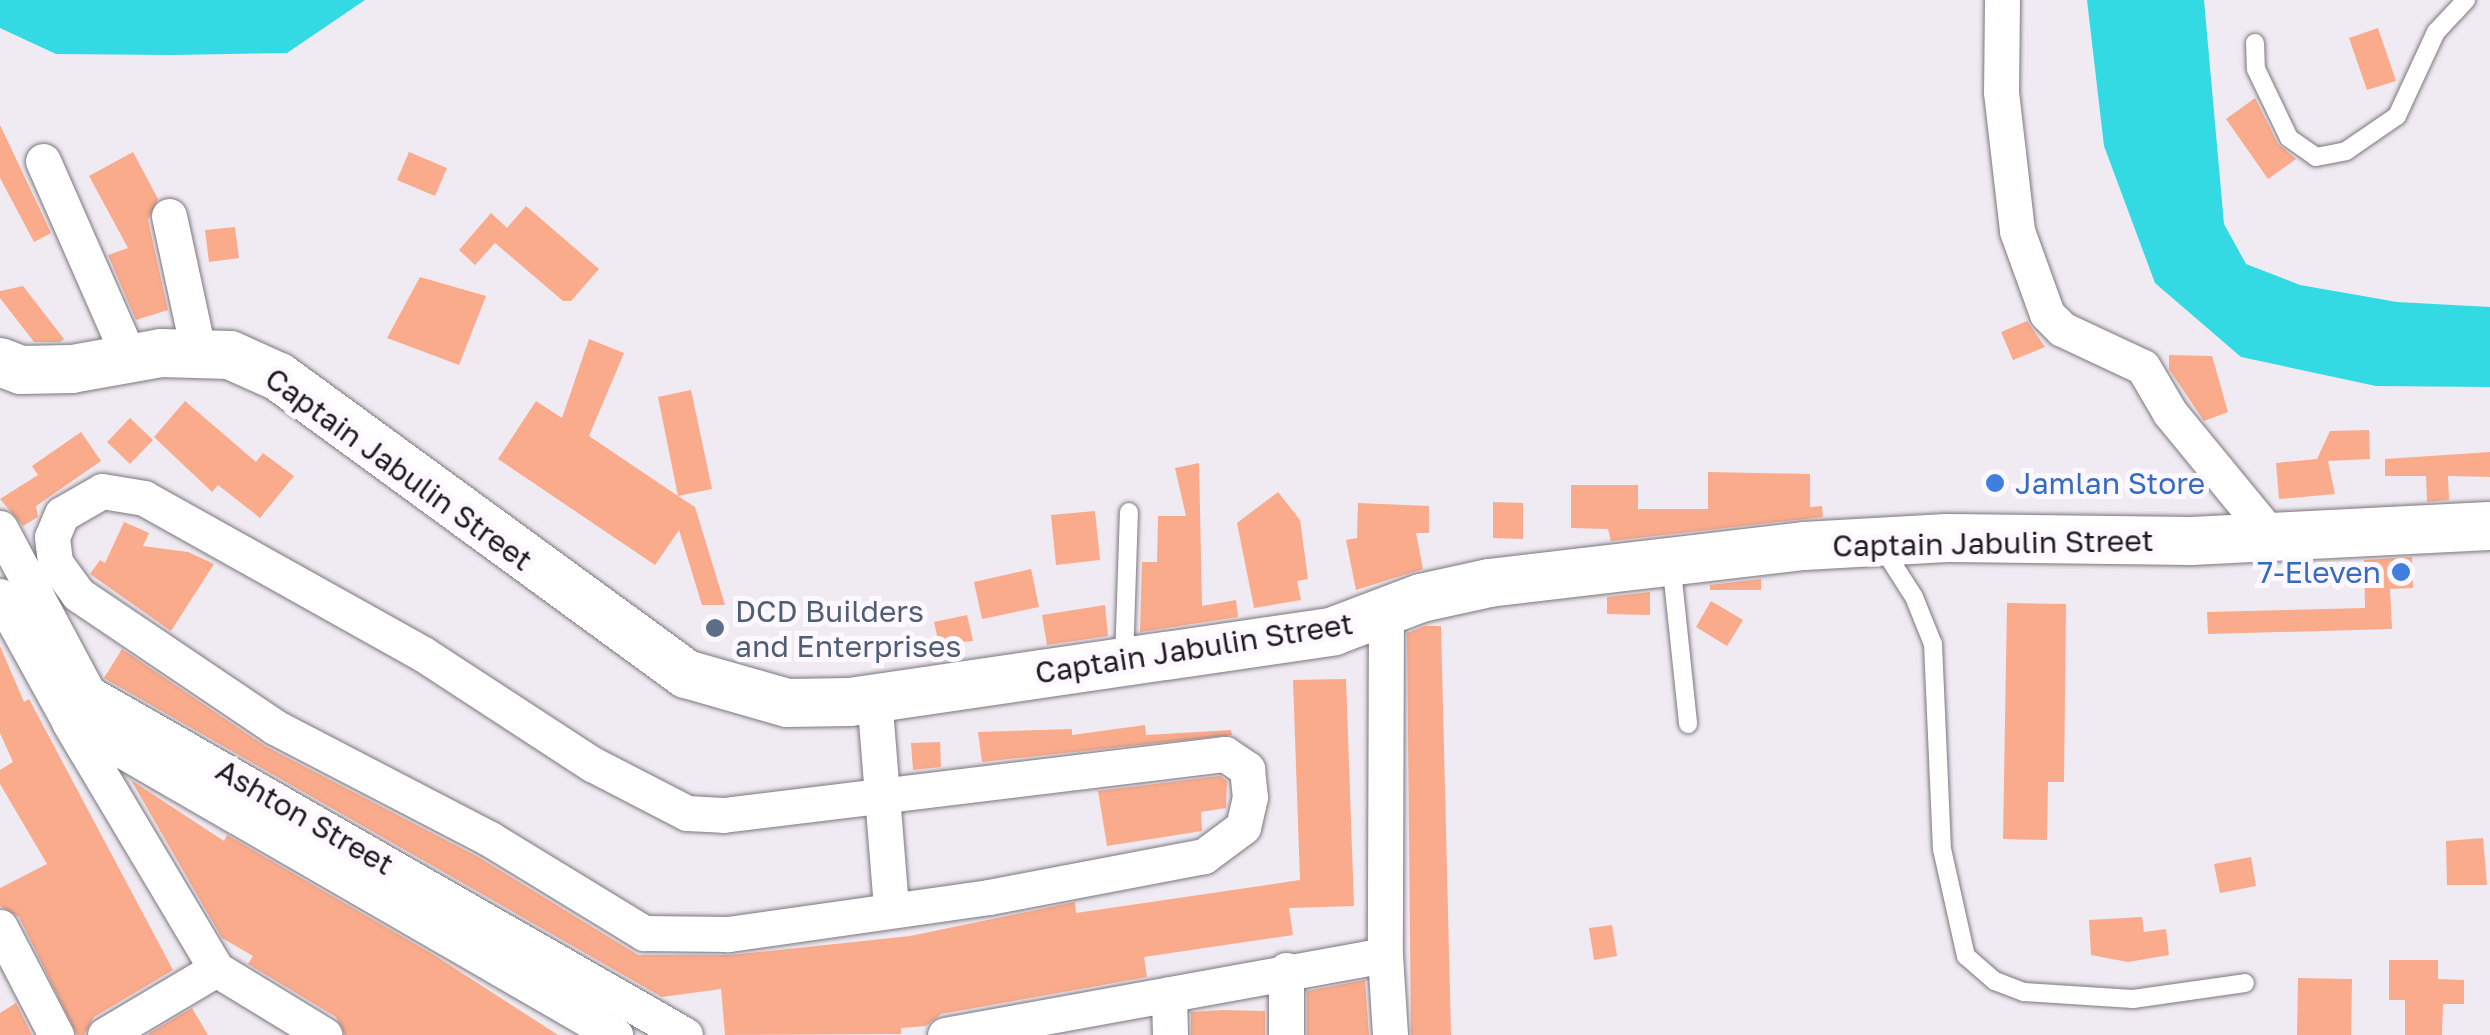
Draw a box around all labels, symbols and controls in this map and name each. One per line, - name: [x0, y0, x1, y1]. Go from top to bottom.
- street label: Captain Jabulin Street: [258, 360, 540, 578]
- place label: Jamlan Store: [2015, 465, 2205, 501]
- marker: Jamlan Store: [1984, 472, 2006, 494]
- street label: Captain Jabulin Street: [1832, 522, 2154, 564]
- place label: 7-Eleven: [2257, 554, 2381, 590]
- marker: 7-Eleven: [2390, 561, 2412, 583]
- place label: DCD Builders and Enterprises: [735, 593, 961, 664]
- street label: Captain Jabulin Street: [1032, 605, 1356, 691]
- marker: DCD Builders and Enterprises: [704, 617, 726, 639]
- street label: Ashton Street: [210, 752, 400, 882]

